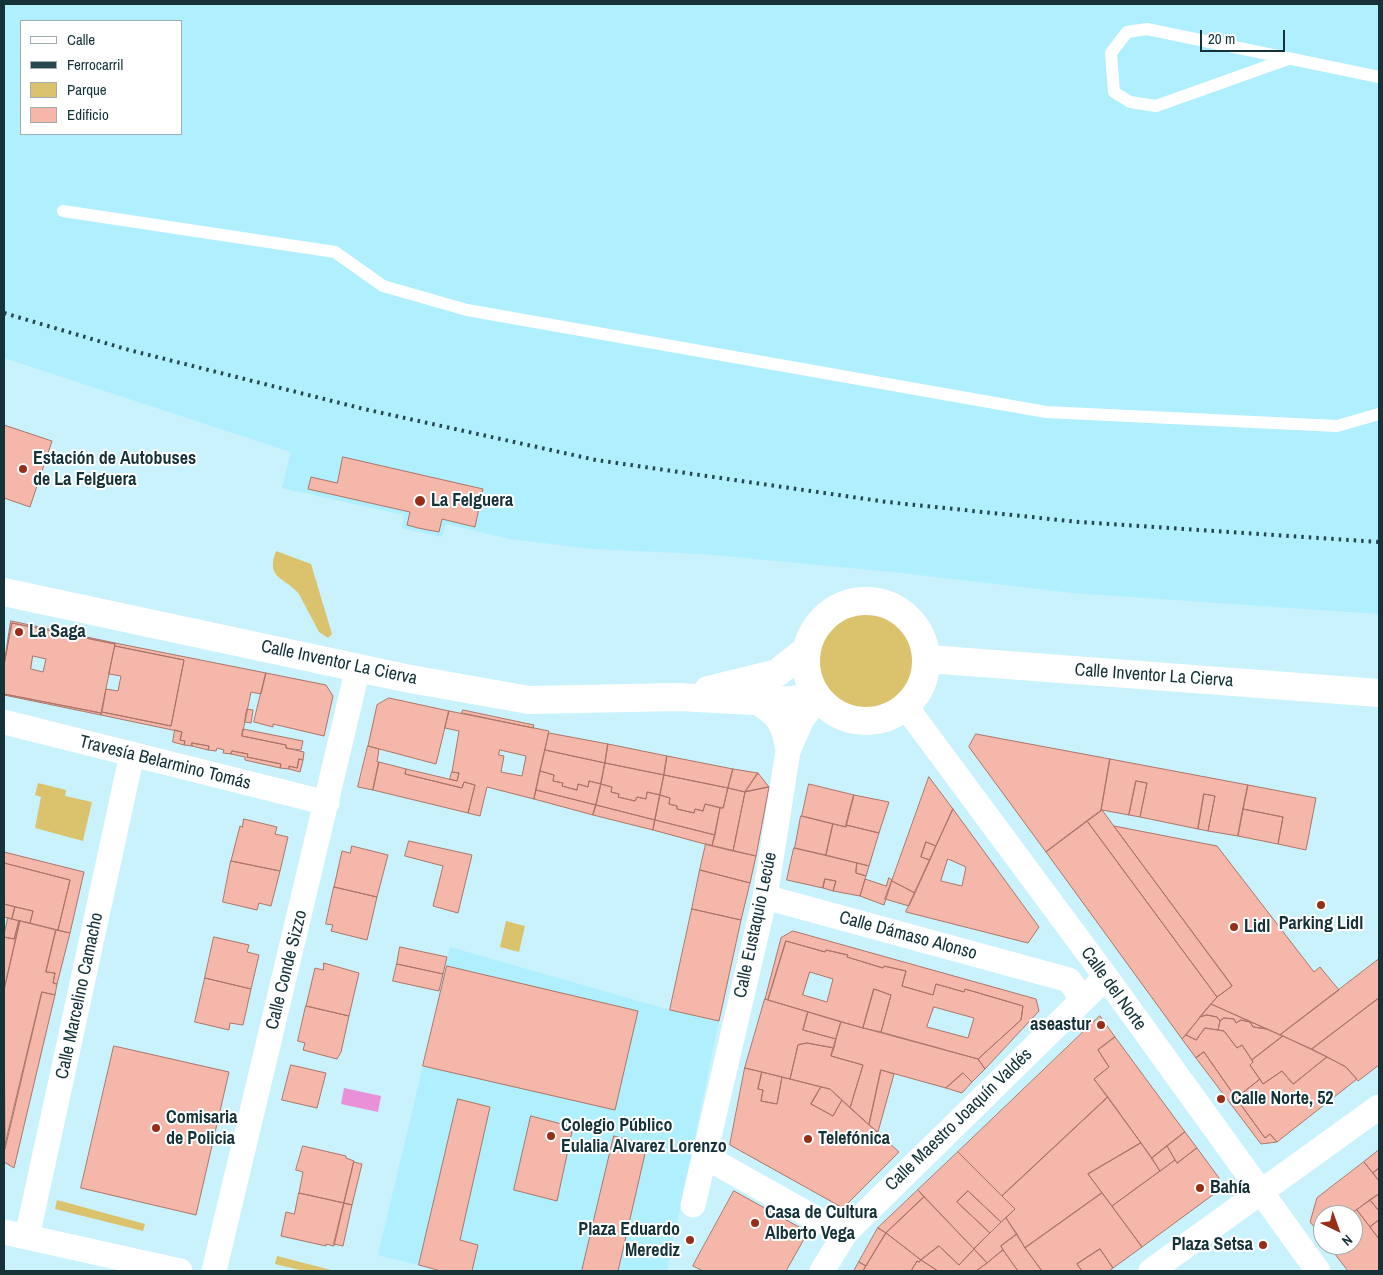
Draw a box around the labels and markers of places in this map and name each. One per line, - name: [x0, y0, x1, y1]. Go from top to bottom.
- place label: Estación de Autobuses de La Felguera: [33, 448, 196, 490]
- marker: Estación de Autobuses de La Felguera: [17, 463, 29, 475]
- place label: La Felguera: [431, 490, 513, 512]
- marker: La Felguera: [413, 494, 427, 508]
- place label: La Saga: [29, 621, 86, 643]
- marker: La Saga: [13, 626, 25, 638]
- marker: Parking Lidl: [1315, 899, 1327, 911]
- place label: Parking Lidl: [1279, 913, 1363, 935]
- place label: Lidl: [1244, 916, 1270, 938]
- marker: Lidl: [1228, 921, 1240, 933]
- place label: aseastur: [1030, 1014, 1091, 1036]
- marker: aseastur: [1095, 1019, 1107, 1031]
- place label: Calle Norte, 52: [1231, 1088, 1334, 1110]
- marker: Calle Norte, 52: [1215, 1093, 1227, 1105]
- place label: Comisaria de Policia: [166, 1107, 237, 1150]
- place label: Colegio Público Eulalia Alvarez Lorenzo: [561, 1115, 727, 1158]
- marker: Comisaria de Policia: [150, 1122, 162, 1134]
- place label: Telefónica: [818, 1128, 890, 1150]
- marker: Colegio Público Eulalia Alvarez Lorenzo: [545, 1130, 557, 1142]
- marker: Telefónica: [802, 1133, 814, 1145]
- place label: Bahía: [1210, 1177, 1250, 1199]
- marker: Bahía: [1194, 1182, 1206, 1194]
- place label: Casa de Cultura Alberto Vega: [765, 1202, 877, 1244]
- marker: Casa de Cultura Alberto Vega: [749, 1217, 761, 1229]
- place label: Plaza Eduardo Merediz: [578, 1219, 680, 1262]
- marker: Plaza Eduardo Merediz: [684, 1234, 696, 1246]
- place label: Plaza Setsa: [1172, 1234, 1253, 1256]
- marker: Plaza Setsa: [1257, 1239, 1269, 1251]

